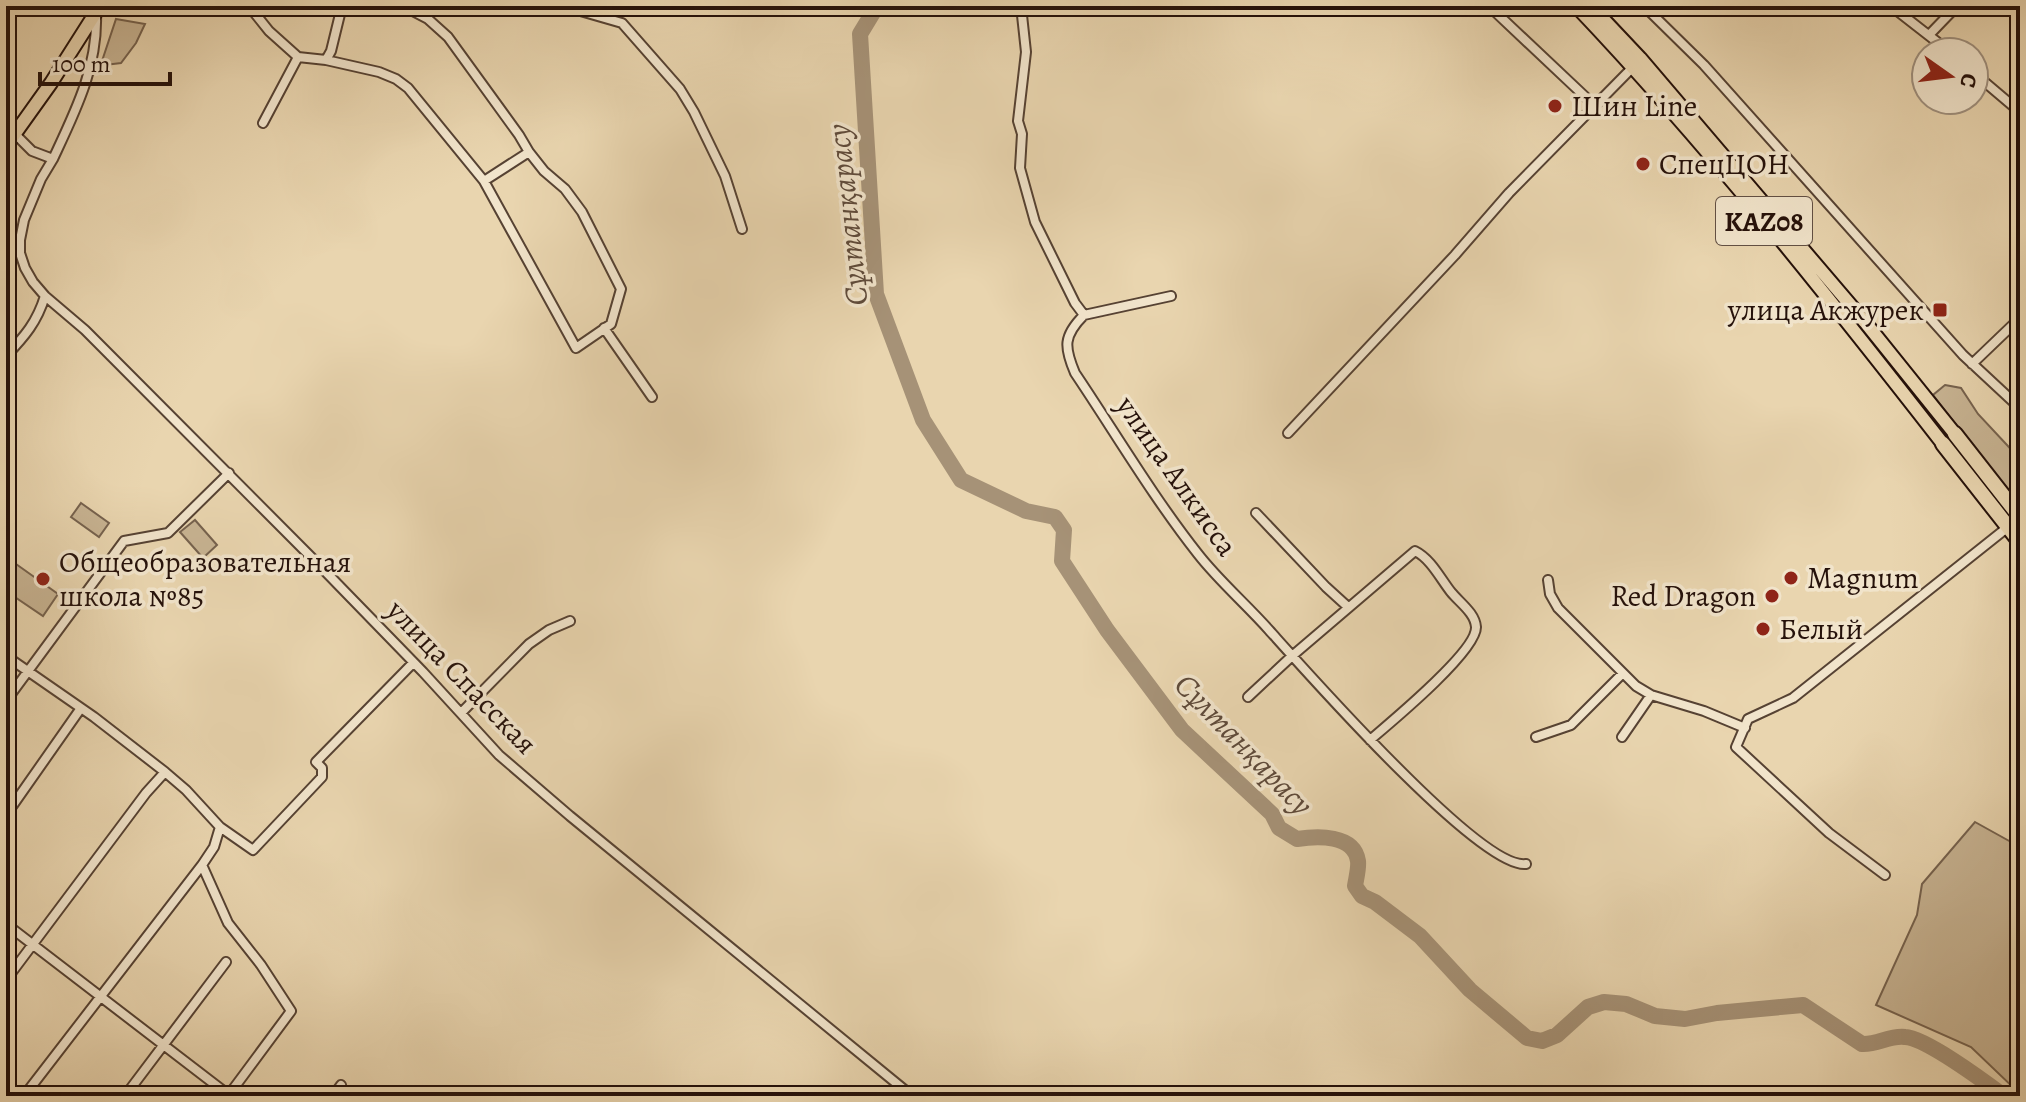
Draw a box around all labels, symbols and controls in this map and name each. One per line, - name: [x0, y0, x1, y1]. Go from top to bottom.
- scale bar: [40, 36, 170, 86]
- north arrow: [1910, 36, 1990, 116]
- text: 100 m: [52, 48, 111, 80]
- text: С: [1952, 70, 1985, 91]
- place label: Шин Line: [1571, 86, 1697, 126]
- marker: Шин Line: [1546, 97, 1564, 115]
- water label: Сұлтанқарасу: [816, 122, 878, 308]
- place label: СпецЦОН: [1659, 144, 1789, 184]
- marker: СпецЦОН: [1634, 155, 1652, 173]
- road number: KAZ08: [1716, 197, 1812, 245]
- place label: улица Акжурек: [1727, 290, 1924, 330]
- marker: улица Акжурек: [1931, 301, 1949, 319]
- street label: улица Алкисса: [1106, 387, 1247, 564]
- place label: Общеобразовательная школа №85: [59, 542, 351, 616]
- place label: Magnum: [1807, 558, 1919, 598]
- marker: Magnum: [1782, 569, 1800, 587]
- marker: Общеобразовательная школа №85: [34, 570, 52, 588]
- place label: Red Dragon: [1610, 576, 1756, 616]
- marker: Red Dragon: [1763, 587, 1781, 605]
- street label: улица Спасская: [377, 590, 546, 763]
- place label: Белый: [1779, 609, 1863, 649]
- marker: Белый: [1754, 620, 1772, 638]
- water label: Сұлтанқарасу: [1165, 663, 1323, 825]

